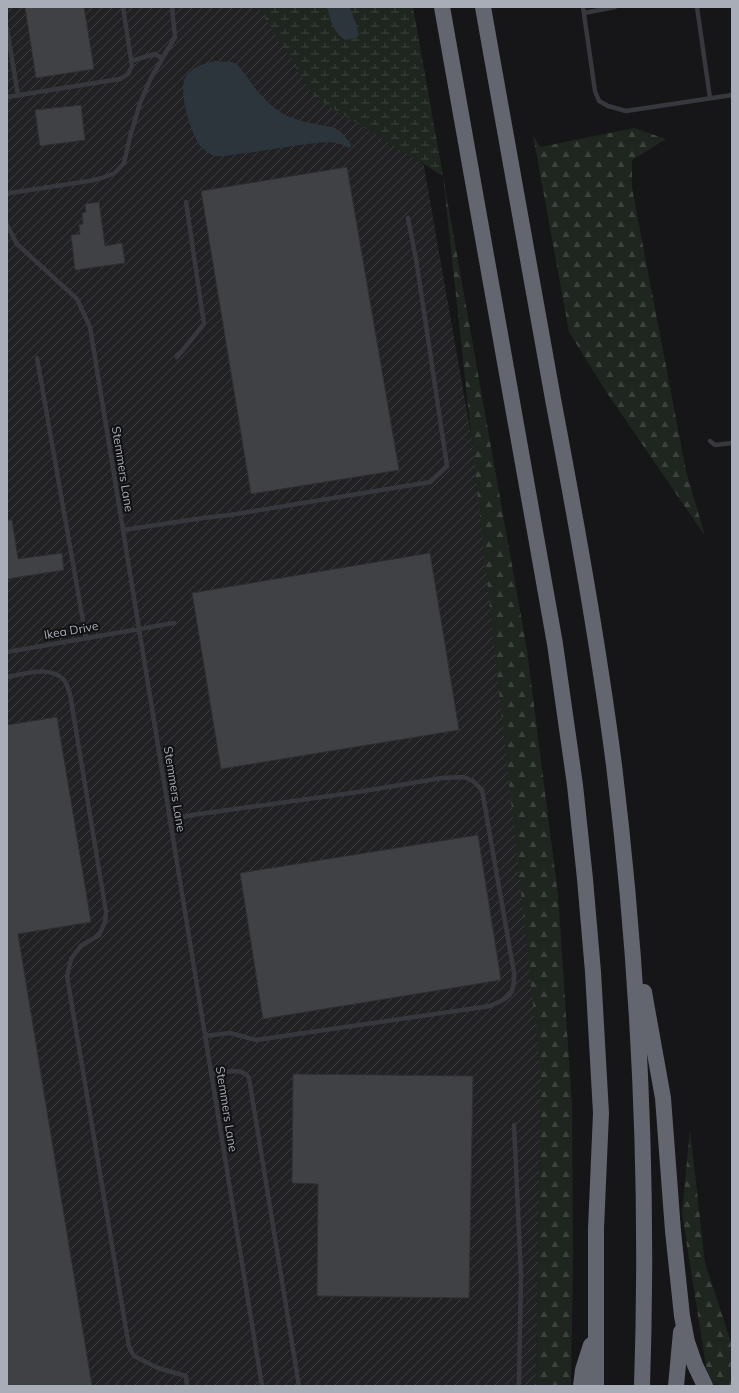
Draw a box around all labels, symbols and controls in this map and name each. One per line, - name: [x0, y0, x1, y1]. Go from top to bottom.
- street label: Stemmers Lane: [109, 425, 137, 513]
- street label: Ikea Drive: [43, 618, 99, 642]
- street label: Stemmers Lane: [161, 745, 189, 833]
- street label: Stemmers Lane: [213, 1065, 241, 1153]

